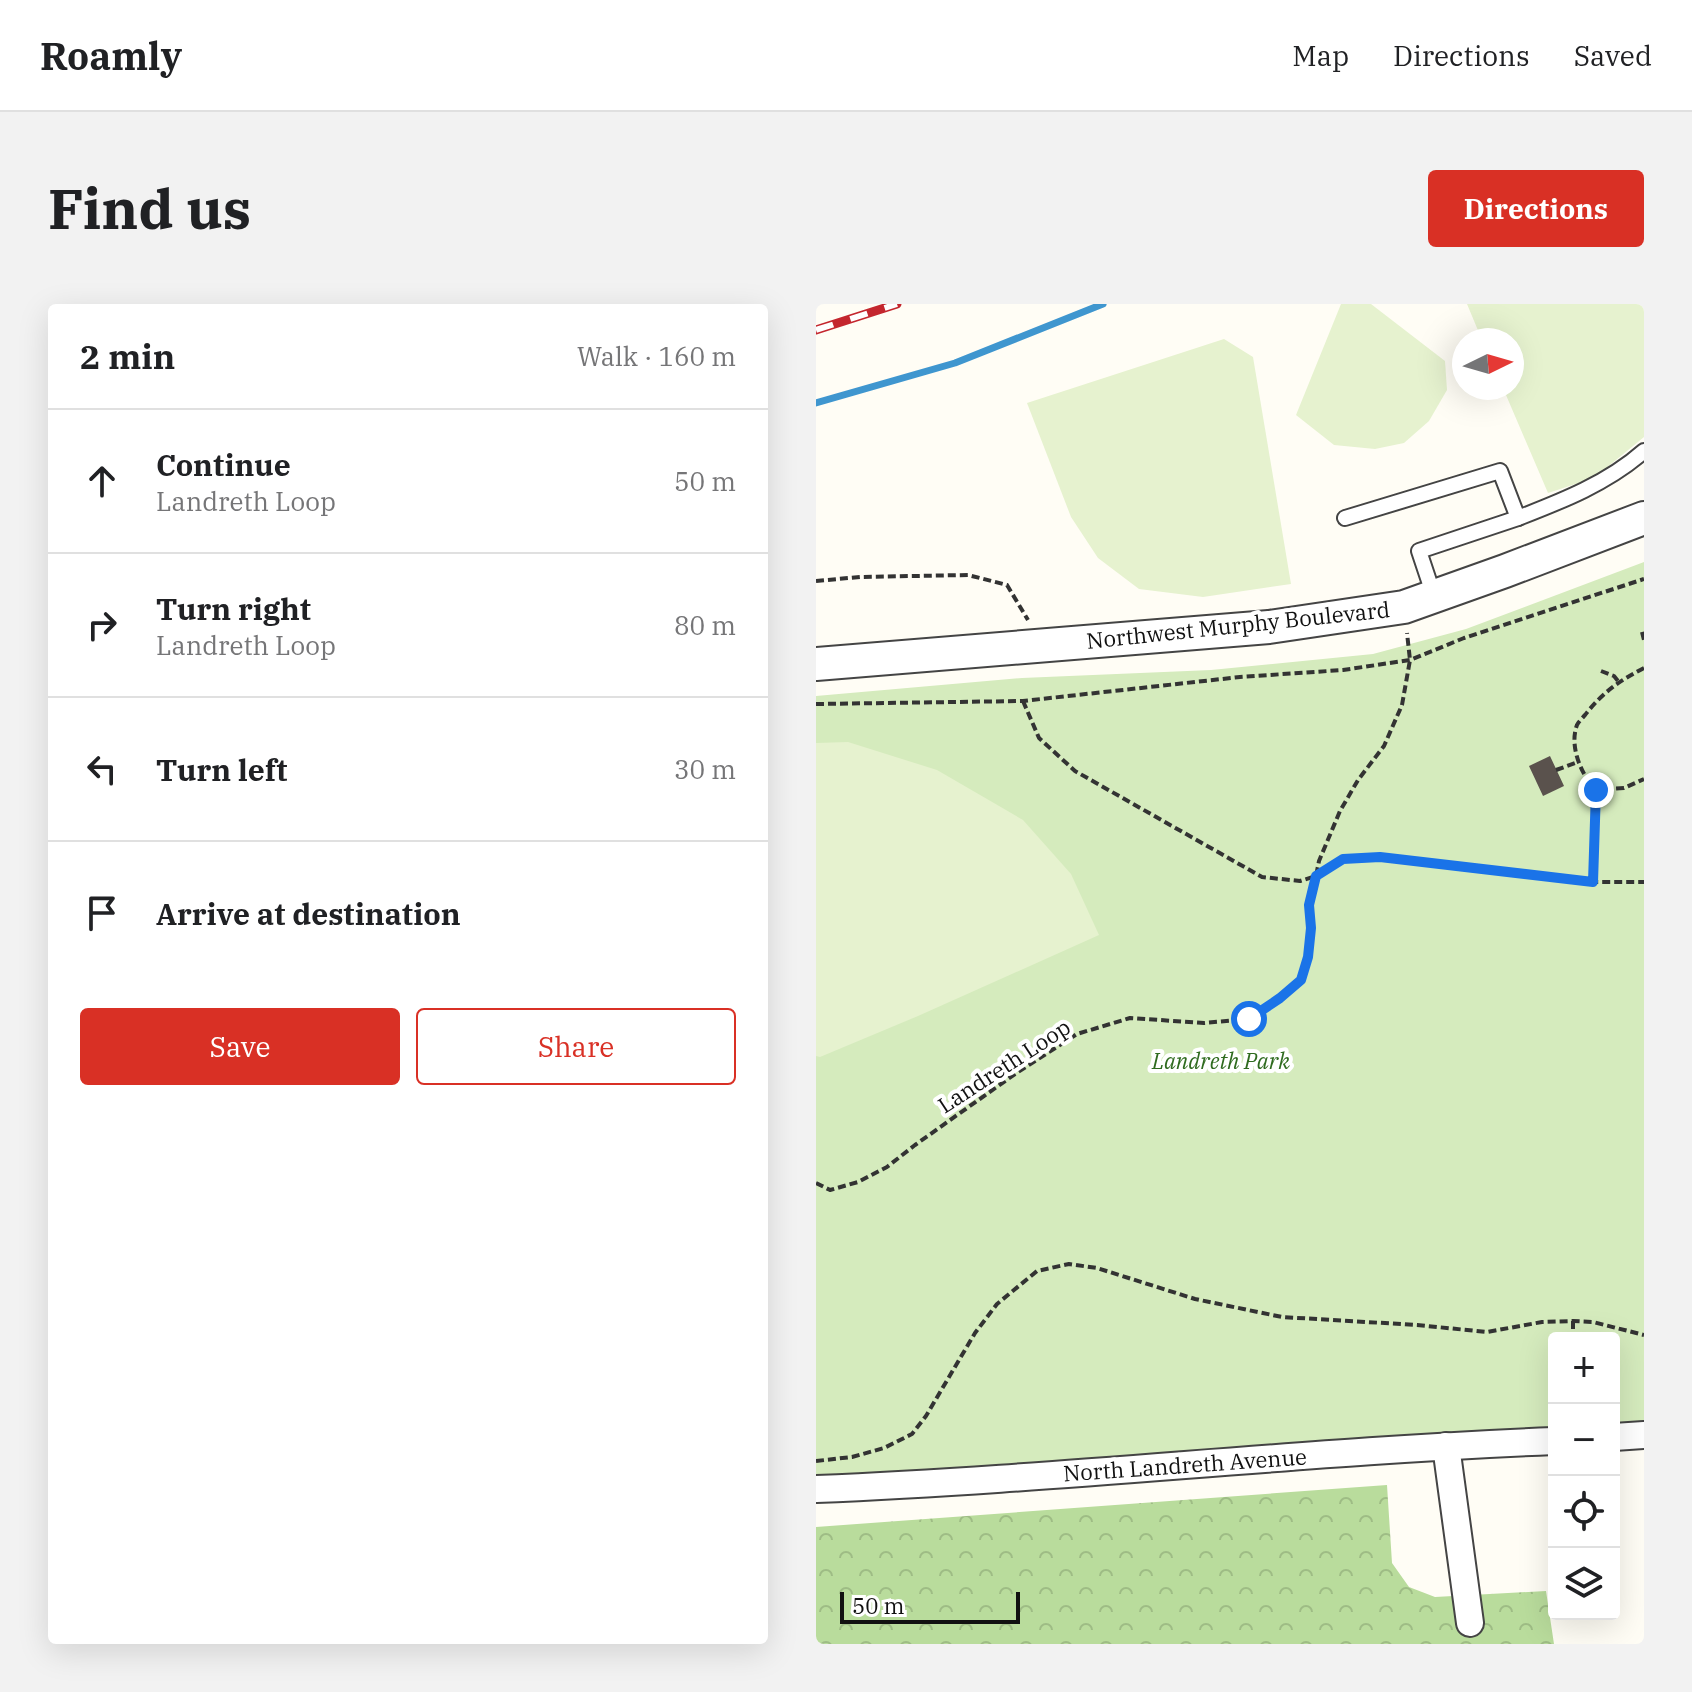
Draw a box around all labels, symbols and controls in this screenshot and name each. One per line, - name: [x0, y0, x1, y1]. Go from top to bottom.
- text: Roamly: [40, 31, 182, 80]
- text: Map: [1292, 37, 1349, 74]
- text: Directions: [1393, 37, 1530, 74]
- text: Saved: [1574, 37, 1652, 74]
- button: Directions: [1428, 170, 1644, 247]
- text: Find us: [48, 172, 251, 244]
- north arrow: [1452, 328, 1524, 400]
- text: 2 min: [80, 334, 175, 378]
- text: Walk · 160 m: [577, 339, 736, 373]
- text: Continue: [156, 445, 291, 484]
- icon: ahead: [80, 459, 124, 503]
- text: 50 m: [674, 464, 736, 498]
- text: Landreth Loop: [156, 484, 336, 518]
- text: Turn right: [156, 589, 311, 628]
- street label: Northwest Murphy Boulevard: [1085, 594, 1391, 655]
- icon: right: [80, 603, 124, 647]
- text: 80 m: [674, 608, 736, 642]
- text: Landreth Loop: [156, 628, 336, 662]
- icon: left: [80, 747, 124, 791]
- text: Turn left: [156, 750, 288, 789]
- text: 30 m: [674, 752, 736, 786]
- route end: [1578, 772, 1614, 808]
- icon: arrive: [80, 891, 124, 935]
- text: Arrive at destination: [156, 894, 461, 933]
- route start: [1231, 1001, 1267, 1037]
- button: Save: [80, 1008, 400, 1085]
- button: Share: [416, 1008, 736, 1085]
- street label: Landreth Loop: [932, 1012, 1075, 1119]
- park label: Landreth Park: [1151, 1046, 1290, 1075]
- map controls: [1548, 1332, 1620, 1620]
- button: +: [1548, 1332, 1620, 1404]
- button: −: [1548, 1404, 1620, 1476]
- street label: North Landreth Avenue: [1062, 1442, 1308, 1487]
- button: locate: [1548, 1476, 1620, 1548]
- button: layers: [1548, 1548, 1620, 1620]
- scale bar: [840, 1588, 1020, 1624]
- text: 50 m: [852, 1591, 904, 1620]

